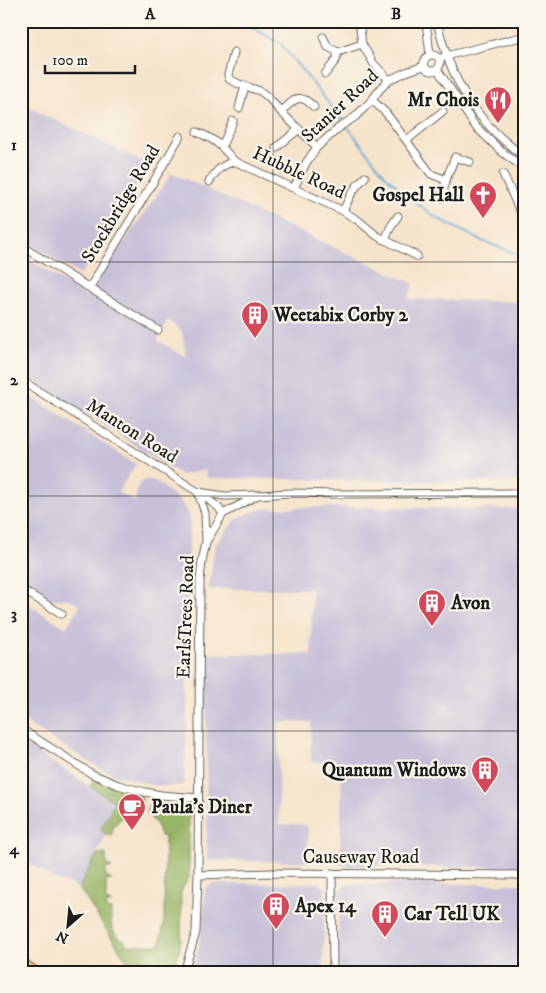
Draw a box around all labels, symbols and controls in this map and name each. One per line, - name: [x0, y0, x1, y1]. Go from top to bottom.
- text: A: [144, 4, 156, 24]
- text: B: [391, 4, 401, 24]
- scale bar: [45, 42, 135, 74]
- text: 100 m: [52, 51, 88, 70]
- street label: Stanier Road: [297, 64, 384, 148]
- restaurant icon: Mr Chois: [483, 85, 513, 124]
- place label: Mr Chois: [407, 89, 480, 112]
- text: 1: [11, 135, 17, 155]
- street label: Stockbridge Road: [77, 140, 166, 267]
- street label: Hubble Road: [249, 142, 349, 205]
- church icon: Gospel Hall: [468, 180, 498, 219]
- place label: Gospel Hall: [373, 184, 464, 207]
- building icon: Weetabix Corby 2: [240, 300, 270, 339]
- place label: Weetabix Corby 2: [273, 304, 408, 327]
- text: 2: [10, 370, 19, 390]
- street label: Manton Road: [82, 394, 183, 469]
- street label: EarlsTrees Road: [172, 554, 200, 679]
- building icon: Avon: [417, 588, 447, 627]
- place label: Avon: [450, 592, 491, 615]
- text: 3: [11, 604, 17, 624]
- building icon: Quantum Windows: [470, 755, 500, 794]
- place label: Quantum Windows: [322, 759, 467, 782]
- cafe icon: Paula's Diner: [117, 792, 147, 831]
- place label: Paula's Diner: [151, 796, 253, 819]
- text: 4: [8, 839, 19, 859]
- street label: Causeway Road: [303, 846, 420, 869]
- building icon: Apex 14: [261, 891, 291, 930]
- place label: Apex 14: [294, 895, 357, 918]
- building icon: Car Tell UK: [370, 899, 400, 938]
- north arrow: [42, 900, 92, 950]
- place label: Car Tell UK: [404, 903, 500, 926]
- text: N: [53, 926, 72, 947]

